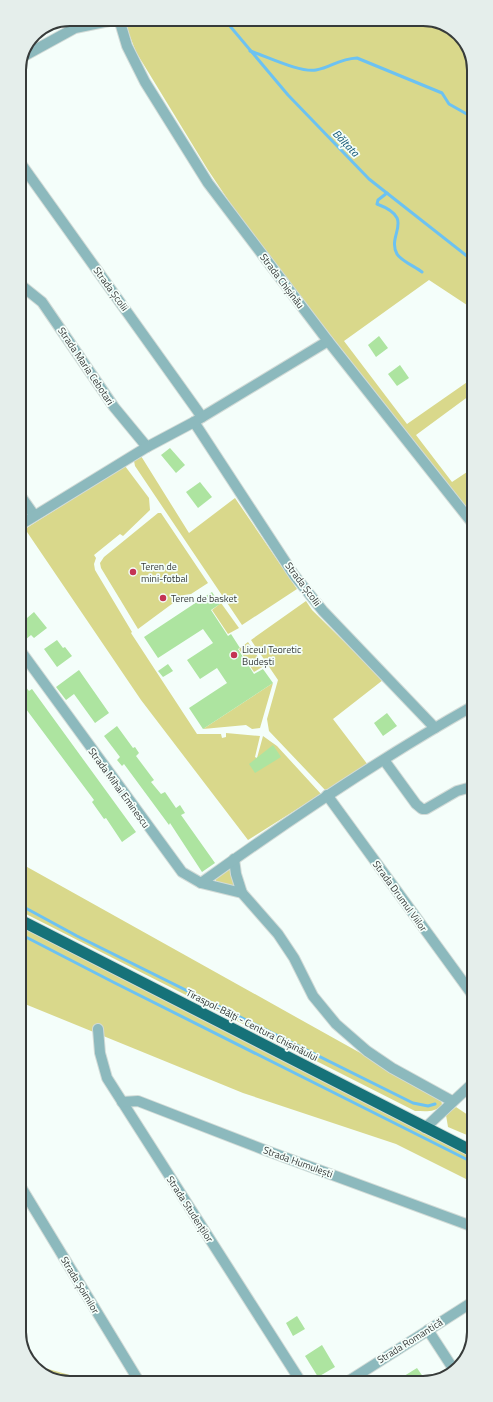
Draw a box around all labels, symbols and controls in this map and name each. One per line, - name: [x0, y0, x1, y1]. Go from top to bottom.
- water label: Bălţata: [329, 126, 363, 160]
- street label: Strada Chișinău: [256, 250, 308, 312]
- street label: Strada Școlii: [90, 264, 132, 314]
- street label: Strada Maria Cebotari: [54, 324, 118, 408]
- place label: Teren de mini-fotbal: [141, 559, 188, 586]
- street label: Strada Școlii: [282, 559, 324, 609]
- marker: Teren de mini-fotbal: [128, 567, 138, 577]
- place label: Teren de basket: [171, 591, 238, 606]
- marker: Teren de basket: [158, 593, 168, 603]
- place label: Liceul Teoretic Budești: [242, 642, 301, 669]
- marker: Liceul Teoretic Budești: [229, 650, 239, 660]
- street label: Strada Mihai Eminescu: [85, 745, 153, 831]
- street label: Strada Drumul Viilor: [369, 857, 431, 935]
- street label: Tiraspol-Bălţi - Centura Chișinăului: [183, 985, 321, 1065]
- street label: Strada Humulești: [261, 1142, 335, 1182]
- street label: Strada Studenților: [163, 1173, 217, 1246]
- street label: Strada Șoimilor: [57, 1254, 103, 1317]
- street label: Strada Romantică: [374, 1315, 446, 1367]

